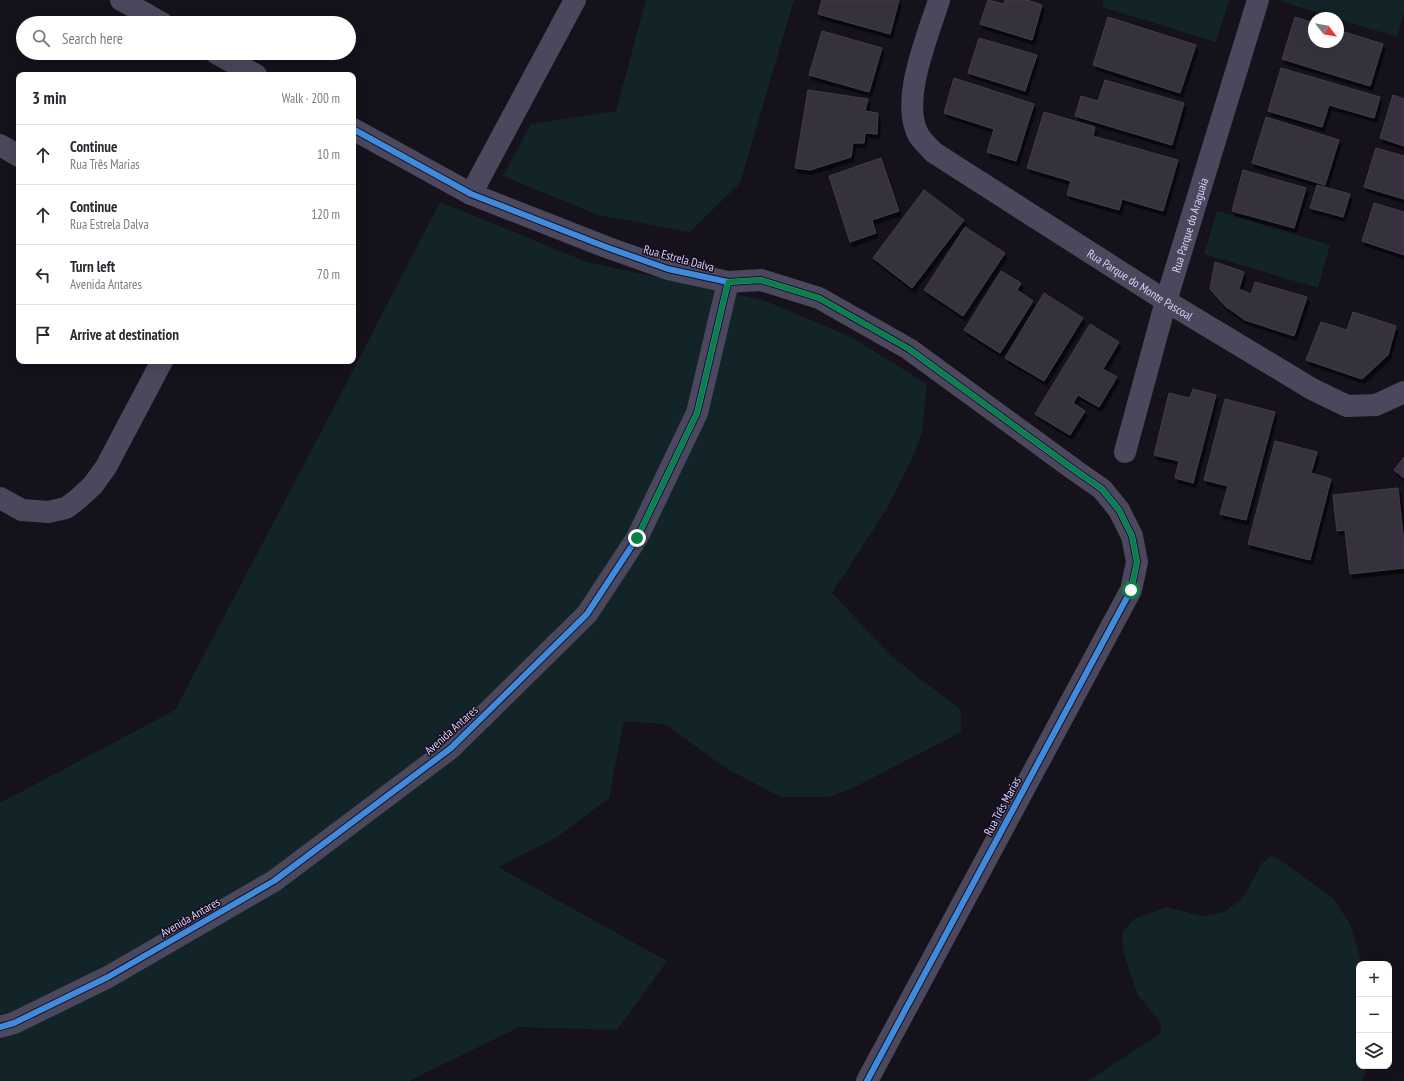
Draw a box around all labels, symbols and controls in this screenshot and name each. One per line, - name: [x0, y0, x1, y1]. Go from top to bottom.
- north arrow: [1308, 12, 1344, 48]
- search box: [16, 16, 356, 60]
- icon: search: [30, 27, 52, 49]
- text: Search here: [62, 29, 123, 48]
- text: 3 min: [32, 87, 66, 109]
- text: Walk · 200 m: [282, 90, 340, 107]
- text: Continue: [70, 137, 117, 156]
- icon: ahead: [32, 144, 54, 166]
- text: 10 m: [317, 146, 340, 163]
- text: Rua Três Marias: [70, 156, 140, 173]
- street label: Rua Parque do Araguaia: [1168, 175, 1211, 274]
- text: Continue: [70, 197, 117, 216]
- icon: ahead: [32, 204, 54, 226]
- text: 120 m: [311, 206, 340, 223]
- text: Rua Estrela Dalva: [70, 216, 149, 233]
- street label: Rua Estrela Dalva: [642, 241, 716, 275]
- street label: Rua Parque do Monte Pascoal: [1085, 245, 1196, 323]
- text: Turn left: [70, 257, 115, 276]
- icon: left: [32, 264, 54, 286]
- text: 70 m: [317, 266, 340, 283]
- text: Avenida Antares: [70, 276, 142, 293]
- icon: arrive: [32, 324, 54, 346]
- text: Arrive at destination: [70, 325, 179, 344]
- route end: [628, 529, 646, 547]
- route start: [1122, 581, 1140, 599]
- street label: Avenida Antares: [421, 702, 481, 758]
- street label: Rua Três Marias: [980, 774, 1024, 838]
- street label: Avenida Antares: [158, 894, 222, 940]
- map controls: [1356, 961, 1392, 1069]
- button: +: [1356, 961, 1392, 997]
- button: −: [1356, 997, 1392, 1033]
- button: layers: [1356, 1033, 1392, 1069]

